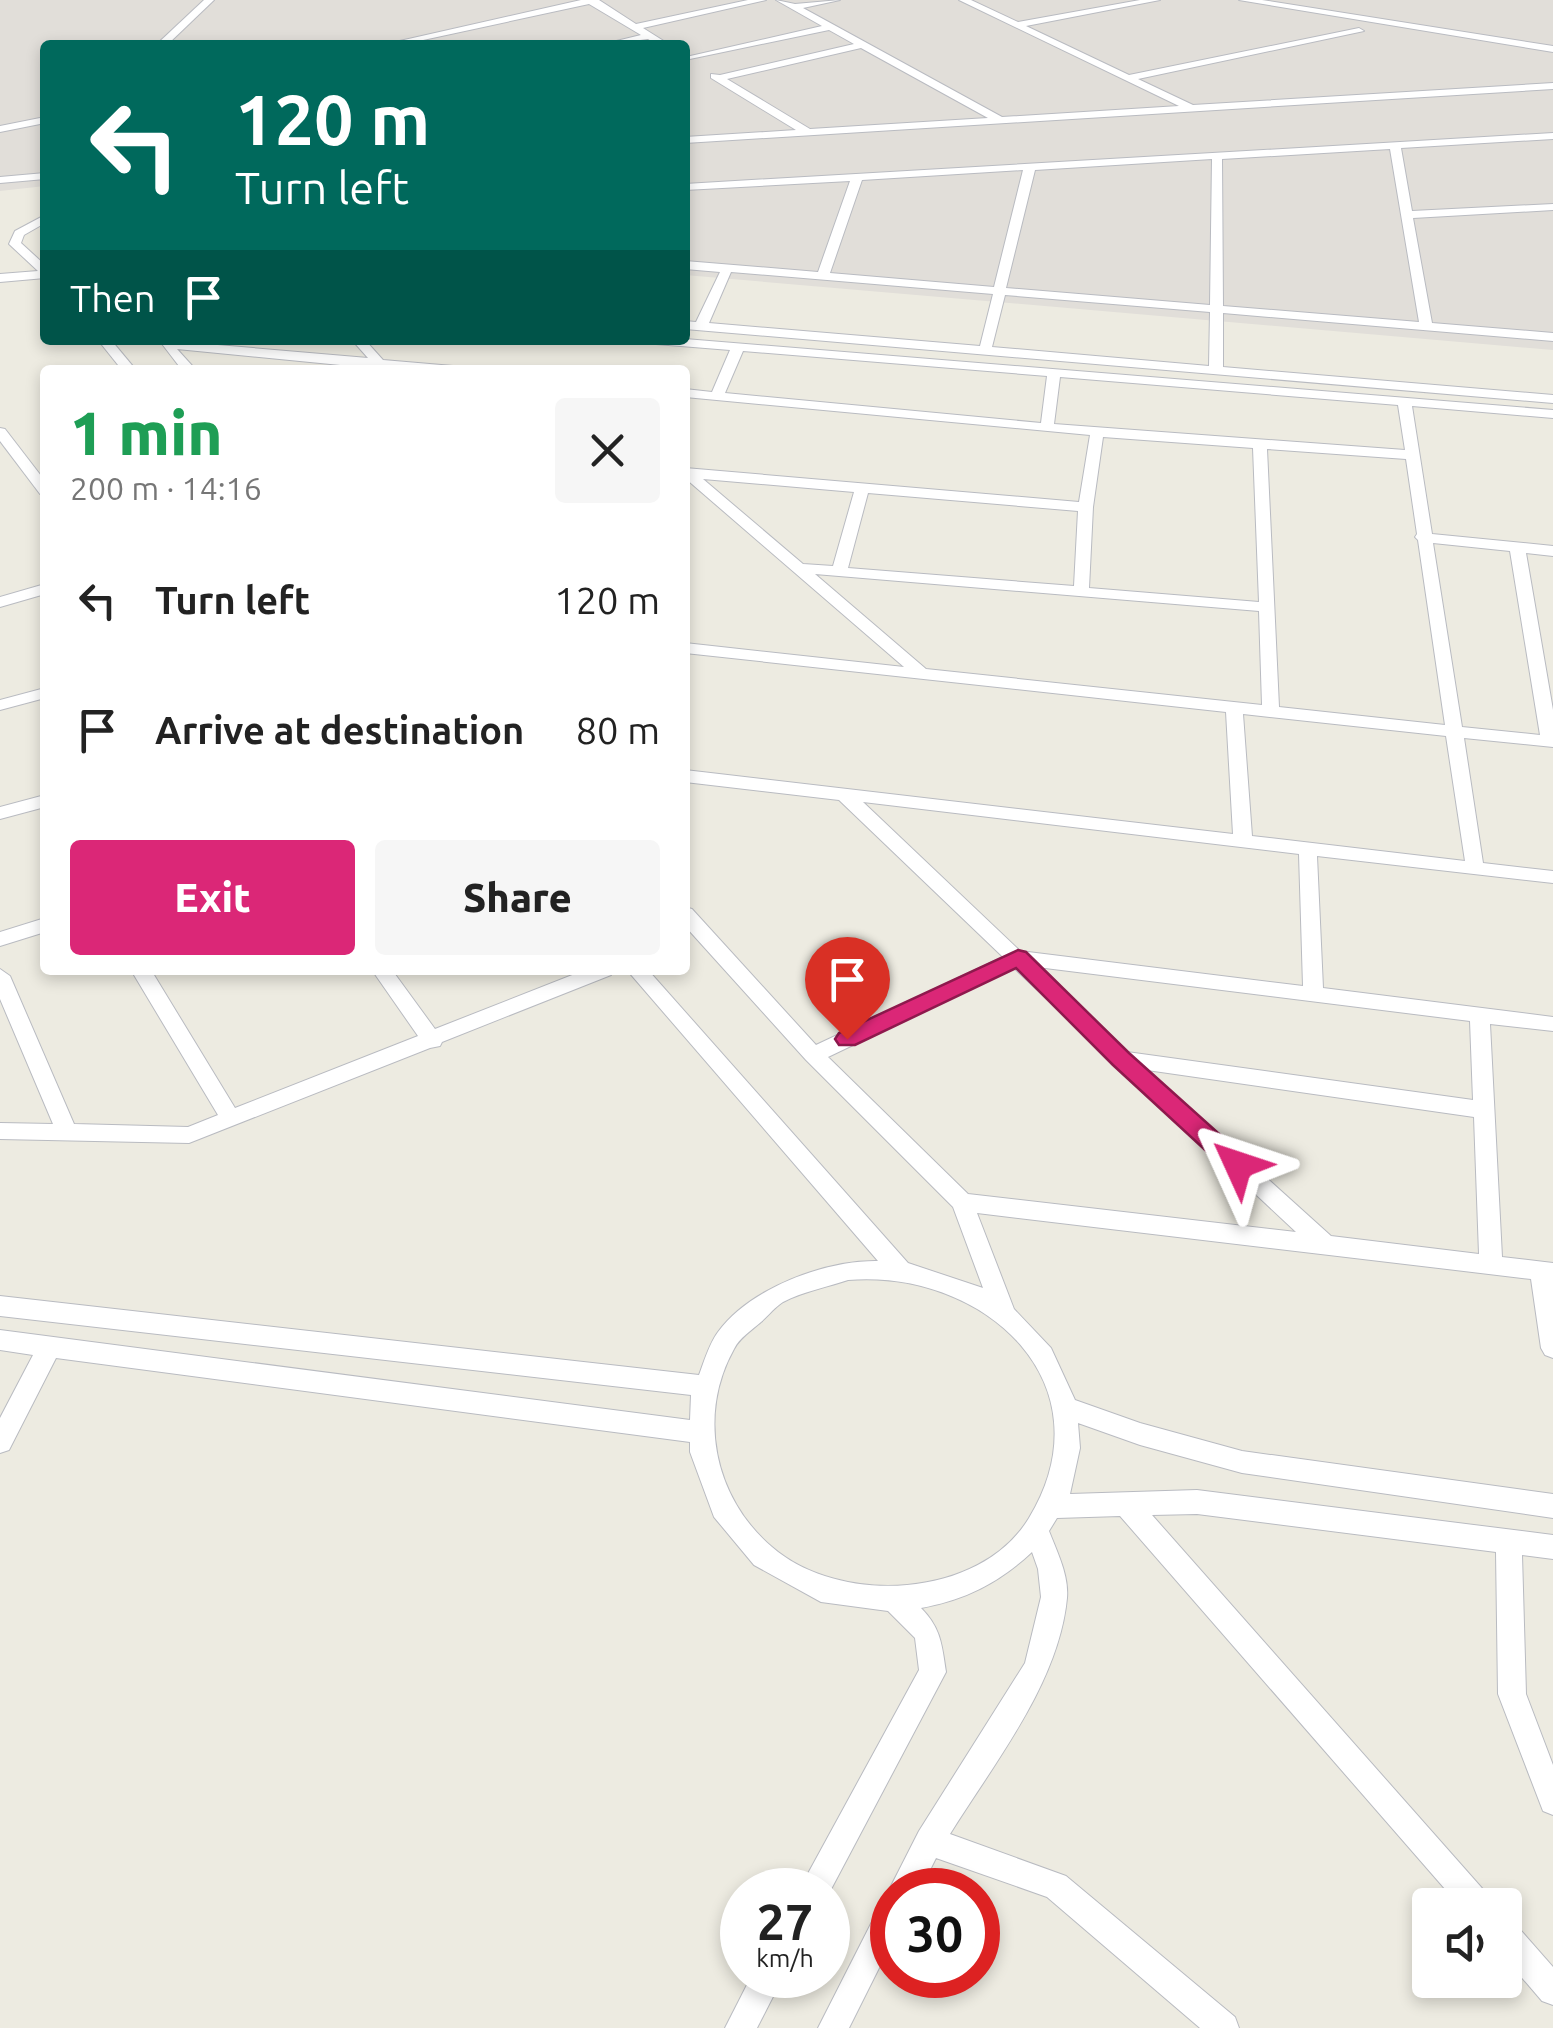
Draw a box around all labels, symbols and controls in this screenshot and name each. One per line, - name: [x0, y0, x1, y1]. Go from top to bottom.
- icon: left: [70, 80, 200, 210]
- text: 120 m: [235, 80, 430, 158]
- text: Turn left: [235, 162, 409, 213]
- icon: arrive: [176, 270, 231, 325]
- text: Then: [70, 277, 156, 319]
- button: close: [555, 398, 660, 503]
- text: 1 min: [70, 399, 223, 466]
- text: 200 m · 14:16: [70, 470, 262, 506]
- icon: left: [70, 573, 125, 628]
- text: Turn left: [155, 579, 310, 621]
- text: 120 m: [554, 579, 660, 621]
- icon: arrive: [70, 703, 125, 758]
- text: Arrive at destination: [155, 709, 524, 751]
- text: 80 m: [576, 709, 660, 751]
- button: Exit: [70, 840, 355, 955]
- button: Share: [375, 840, 660, 955]
- pin: [805, 937, 890, 1040]
- icon: arrive: [820, 952, 875, 1007]
- position arrow: [1186, 1113, 1290, 1217]
- speed limit sign: 30: [870, 1868, 1000, 1998]
- map controls: [1412, 1888, 1522, 1998]
- button: sound: [1412, 1888, 1522, 1998]
- text: 27: [757, 1893, 813, 1949]
- text: km/h: [756, 1944, 814, 1972]

